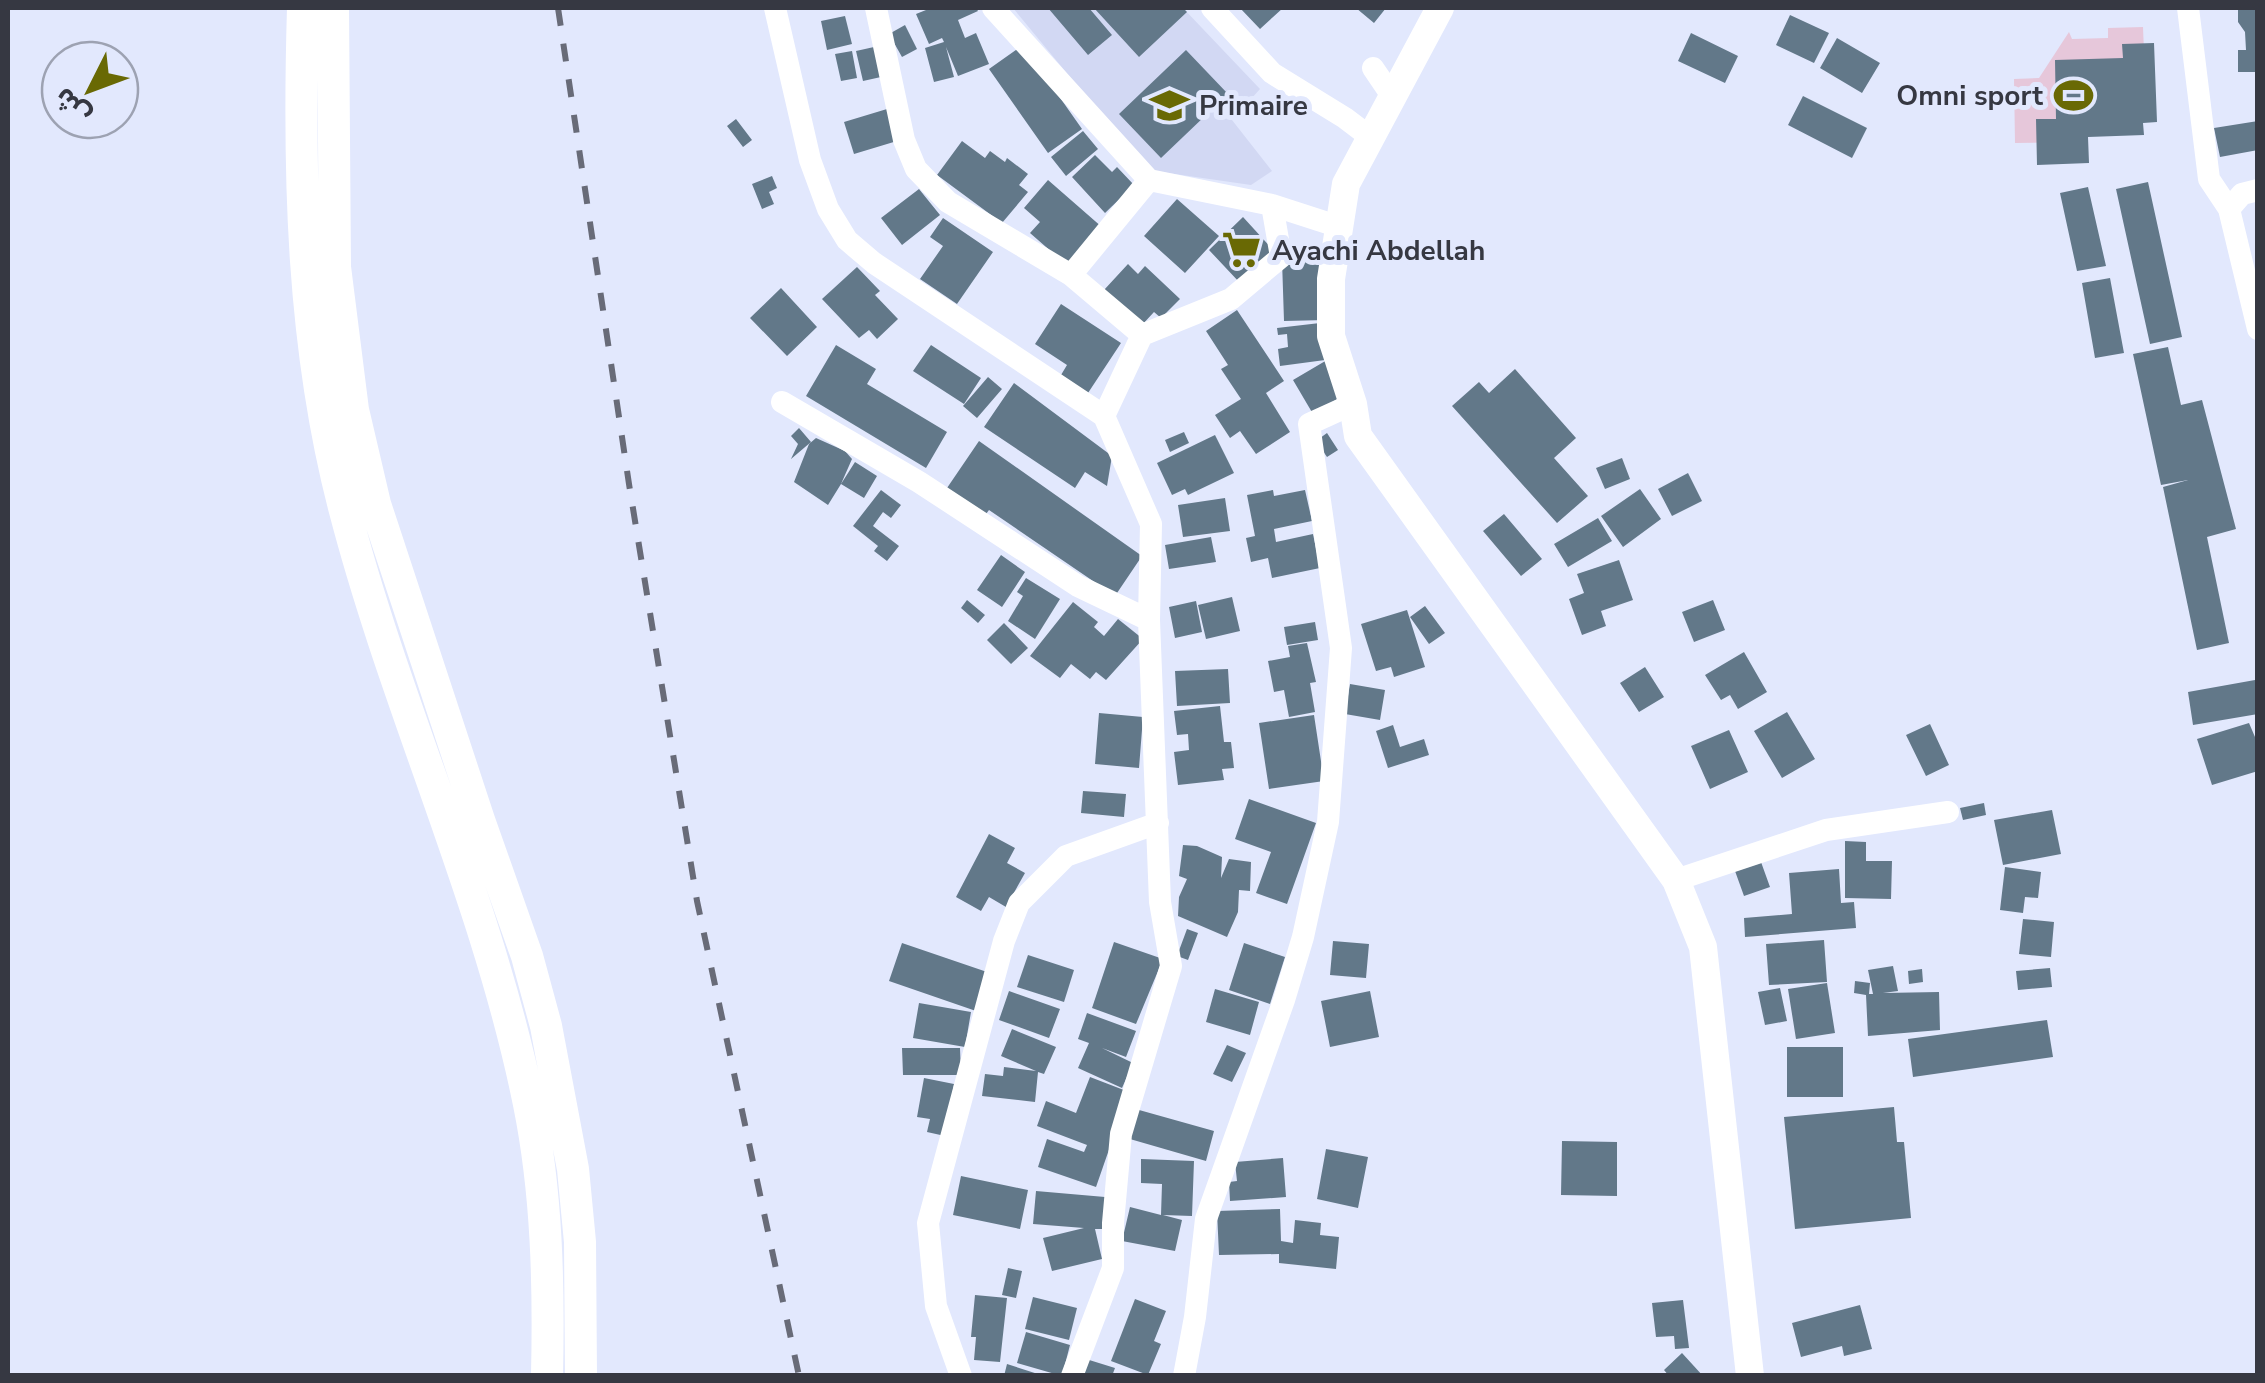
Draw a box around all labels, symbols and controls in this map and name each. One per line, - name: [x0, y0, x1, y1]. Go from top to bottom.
- north arrow: [40, 40, 140, 140]
- sports icon: Omni sport: [2052, 74, 2094, 116]
- place label: Omni sport: [1896, 77, 2043, 115]
- text: ش: [45, 79, 99, 133]
- school or university icon: Primaire: [1148, 84, 1190, 126]
- place label: Primaire: [1199, 87, 1308, 125]
- supermarket icon: Ayachi Abdellah: [1221, 229, 1263, 271]
- place label: Ayachi Abdellah: [1272, 232, 1485, 270]

